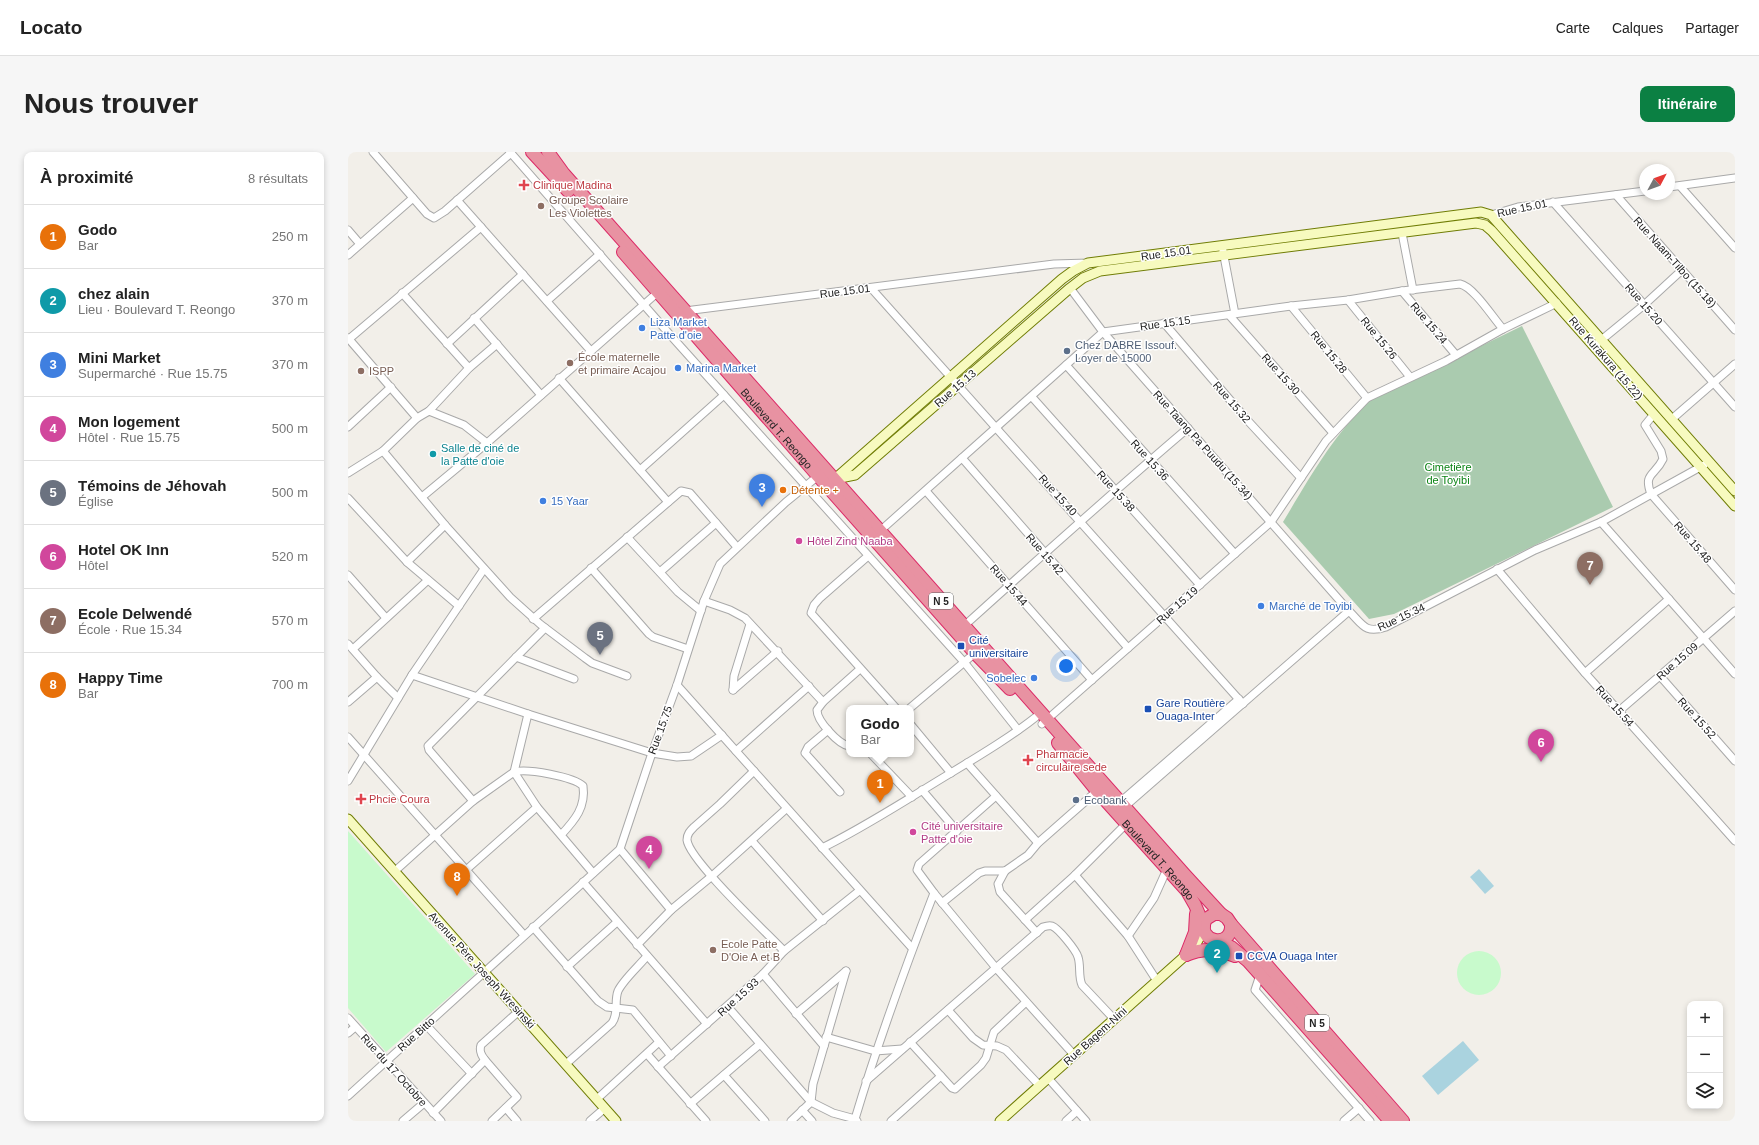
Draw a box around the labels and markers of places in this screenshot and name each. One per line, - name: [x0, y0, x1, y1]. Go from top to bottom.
- marker: Clinique Madina: [518, 179, 530, 191]
- place label: Clinique Madina: [533, 179, 613, 191]
- place label: Groupe Scolaire Les Violettes: [549, 194, 629, 219]
- marker: Groupe Scolaire Les Violettes: [536, 201, 546, 211]
- place label: Liza Market Patte d'oie: [650, 316, 707, 341]
- marker: Liza Market Patte d'oie: [637, 323, 647, 333]
- place label: Chez DABRE Issouf. Loyer de 15000: [1075, 339, 1177, 364]
- marker: Chez DABRE Issouf. Loyer de 15000: [1062, 346, 1072, 356]
- place label: École maternelle et primaire Acajou: [578, 351, 666, 376]
- marker: École maternelle et primaire Acajou: [565, 358, 575, 368]
- place label: Marina Market: [686, 362, 756, 374]
- marker: Marina Market: [673, 363, 683, 373]
- place label: ISPP: [369, 365, 394, 377]
- marker: ISPP: [356, 366, 366, 376]
- place label: Salle de ciné de la Patte d'oie: [441, 442, 519, 467]
- marker: Salle de ciné de la Patte d'oie: [428, 449, 438, 459]
- pin: 3: [749, 474, 775, 507]
- place label: Détente +: [791, 484, 839, 496]
- marker: Détente +: [778, 485, 788, 495]
- place label: 15 Yaar: [551, 495, 589, 507]
- marker: 15 Yaar: [538, 496, 548, 506]
- place label: Hôtel Zind Naaba: [807, 535, 893, 547]
- marker: Hôtel Zind Naaba: [794, 536, 804, 546]
- pin: 7: [1577, 552, 1603, 585]
- place label: Marché de Toyibi: [1269, 600, 1352, 612]
- marker: Marché de Toyibi: [1256, 601, 1266, 611]
- pin: 5: [587, 622, 613, 655]
- place label: Cité universitaire: [969, 634, 1028, 659]
- marker: Cité universitaire: [956, 641, 966, 651]
- place label: Sobelec: [986, 672, 1026, 684]
- marker: Sobelec: [1029, 673, 1039, 683]
- place label: Gare Routière Ouaga-Inter: [1156, 697, 1225, 722]
- marker: Gare Routière Ouaga-Inter: [1143, 704, 1153, 714]
- pin: 6: [1528, 729, 1554, 762]
- place label: Pharmacie circulaire sede: [1036, 748, 1107, 773]
- marker: Pharmacie circulaire sede: [1023, 755, 1033, 765]
- pin: 1: [867, 770, 893, 803]
- place label: Phcie Coura: [369, 793, 430, 805]
- marker: Phcie Coura: [356, 794, 366, 804]
- place label: Ecobank: [1084, 794, 1127, 806]
- marker: Ecobank: [1071, 795, 1081, 805]
- place label: Cité universitaire Patte d'oie: [921, 820, 1003, 845]
- marker: Cité universitaire Patte d'oie: [908, 827, 918, 837]
- pin: 4: [636, 836, 662, 869]
- pin: 8: [444, 863, 470, 896]
- place label: Ecole Patte D'Oie A et B: [721, 938, 780, 963]
- pin: 2: [1204, 940, 1230, 973]
- marker: Ecole Patte D'Oie A et B: [708, 945, 718, 955]
- place label: CCVA Ouaga Inter: [1247, 950, 1338, 962]
- marker: CCVA Ouaga Inter: [1234, 951, 1244, 961]

